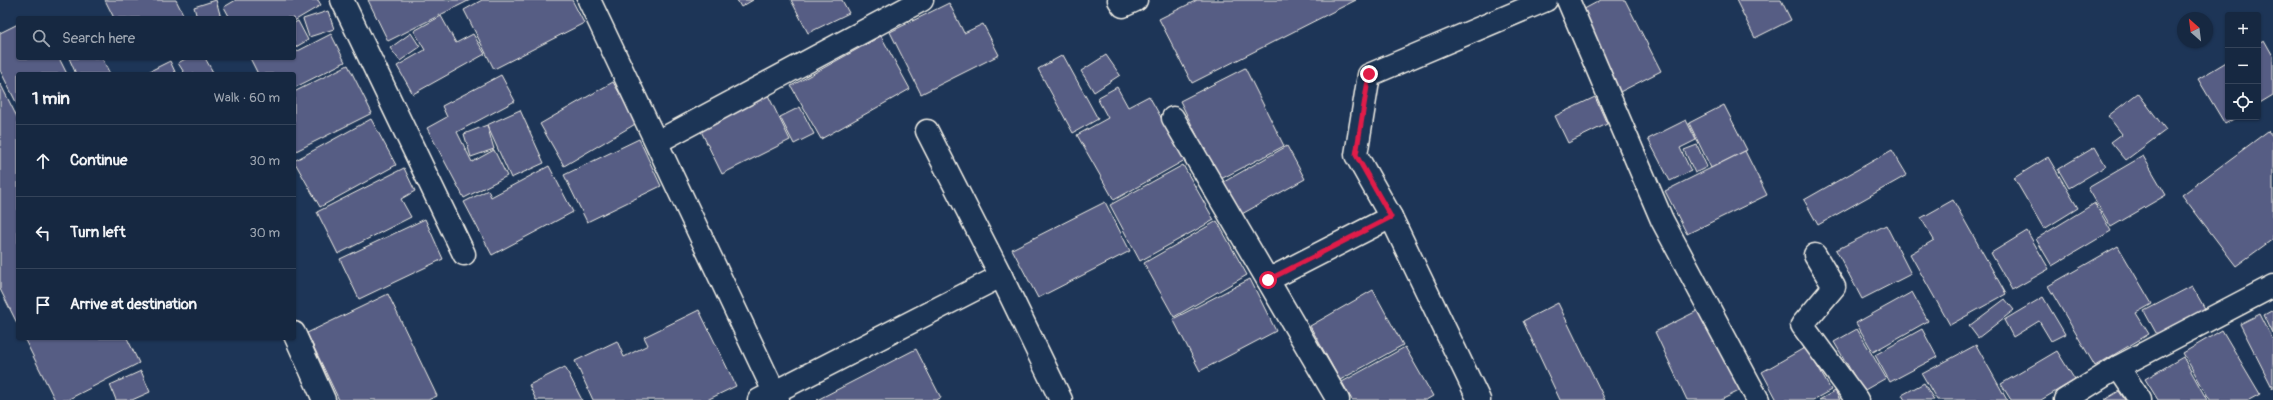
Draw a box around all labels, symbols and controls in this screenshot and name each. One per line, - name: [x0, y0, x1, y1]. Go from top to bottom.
- north arrow: [2177, 12, 2213, 48]
- map controls: [2225, 12, 2261, 120]
- button: +: [2225, 12, 2261, 48]
- search box: [16, 16, 296, 60]
- icon: search: [30, 27, 52, 49]
- text: Search here: [62, 29, 135, 48]
- button: −: [2225, 48, 2261, 84]
- route end: [1360, 65, 1378, 83]
- button: locate: [2225, 84, 2261, 120]
- text: 1 min: [32, 88, 70, 109]
- text: Walk · 60 m: [214, 90, 280, 106]
- icon: ahead: [32, 150, 54, 172]
- text: Continue: [70, 151, 128, 170]
- text: 30 m: [250, 153, 280, 169]
- icon: left: [32, 222, 54, 244]
- text: Turn left: [70, 223, 126, 242]
- text: 30 m: [250, 225, 280, 241]
- route start: [1259, 271, 1277, 289]
- icon: arrive: [32, 294, 54, 316]
- text: Arrive at destination: [70, 295, 197, 314]

